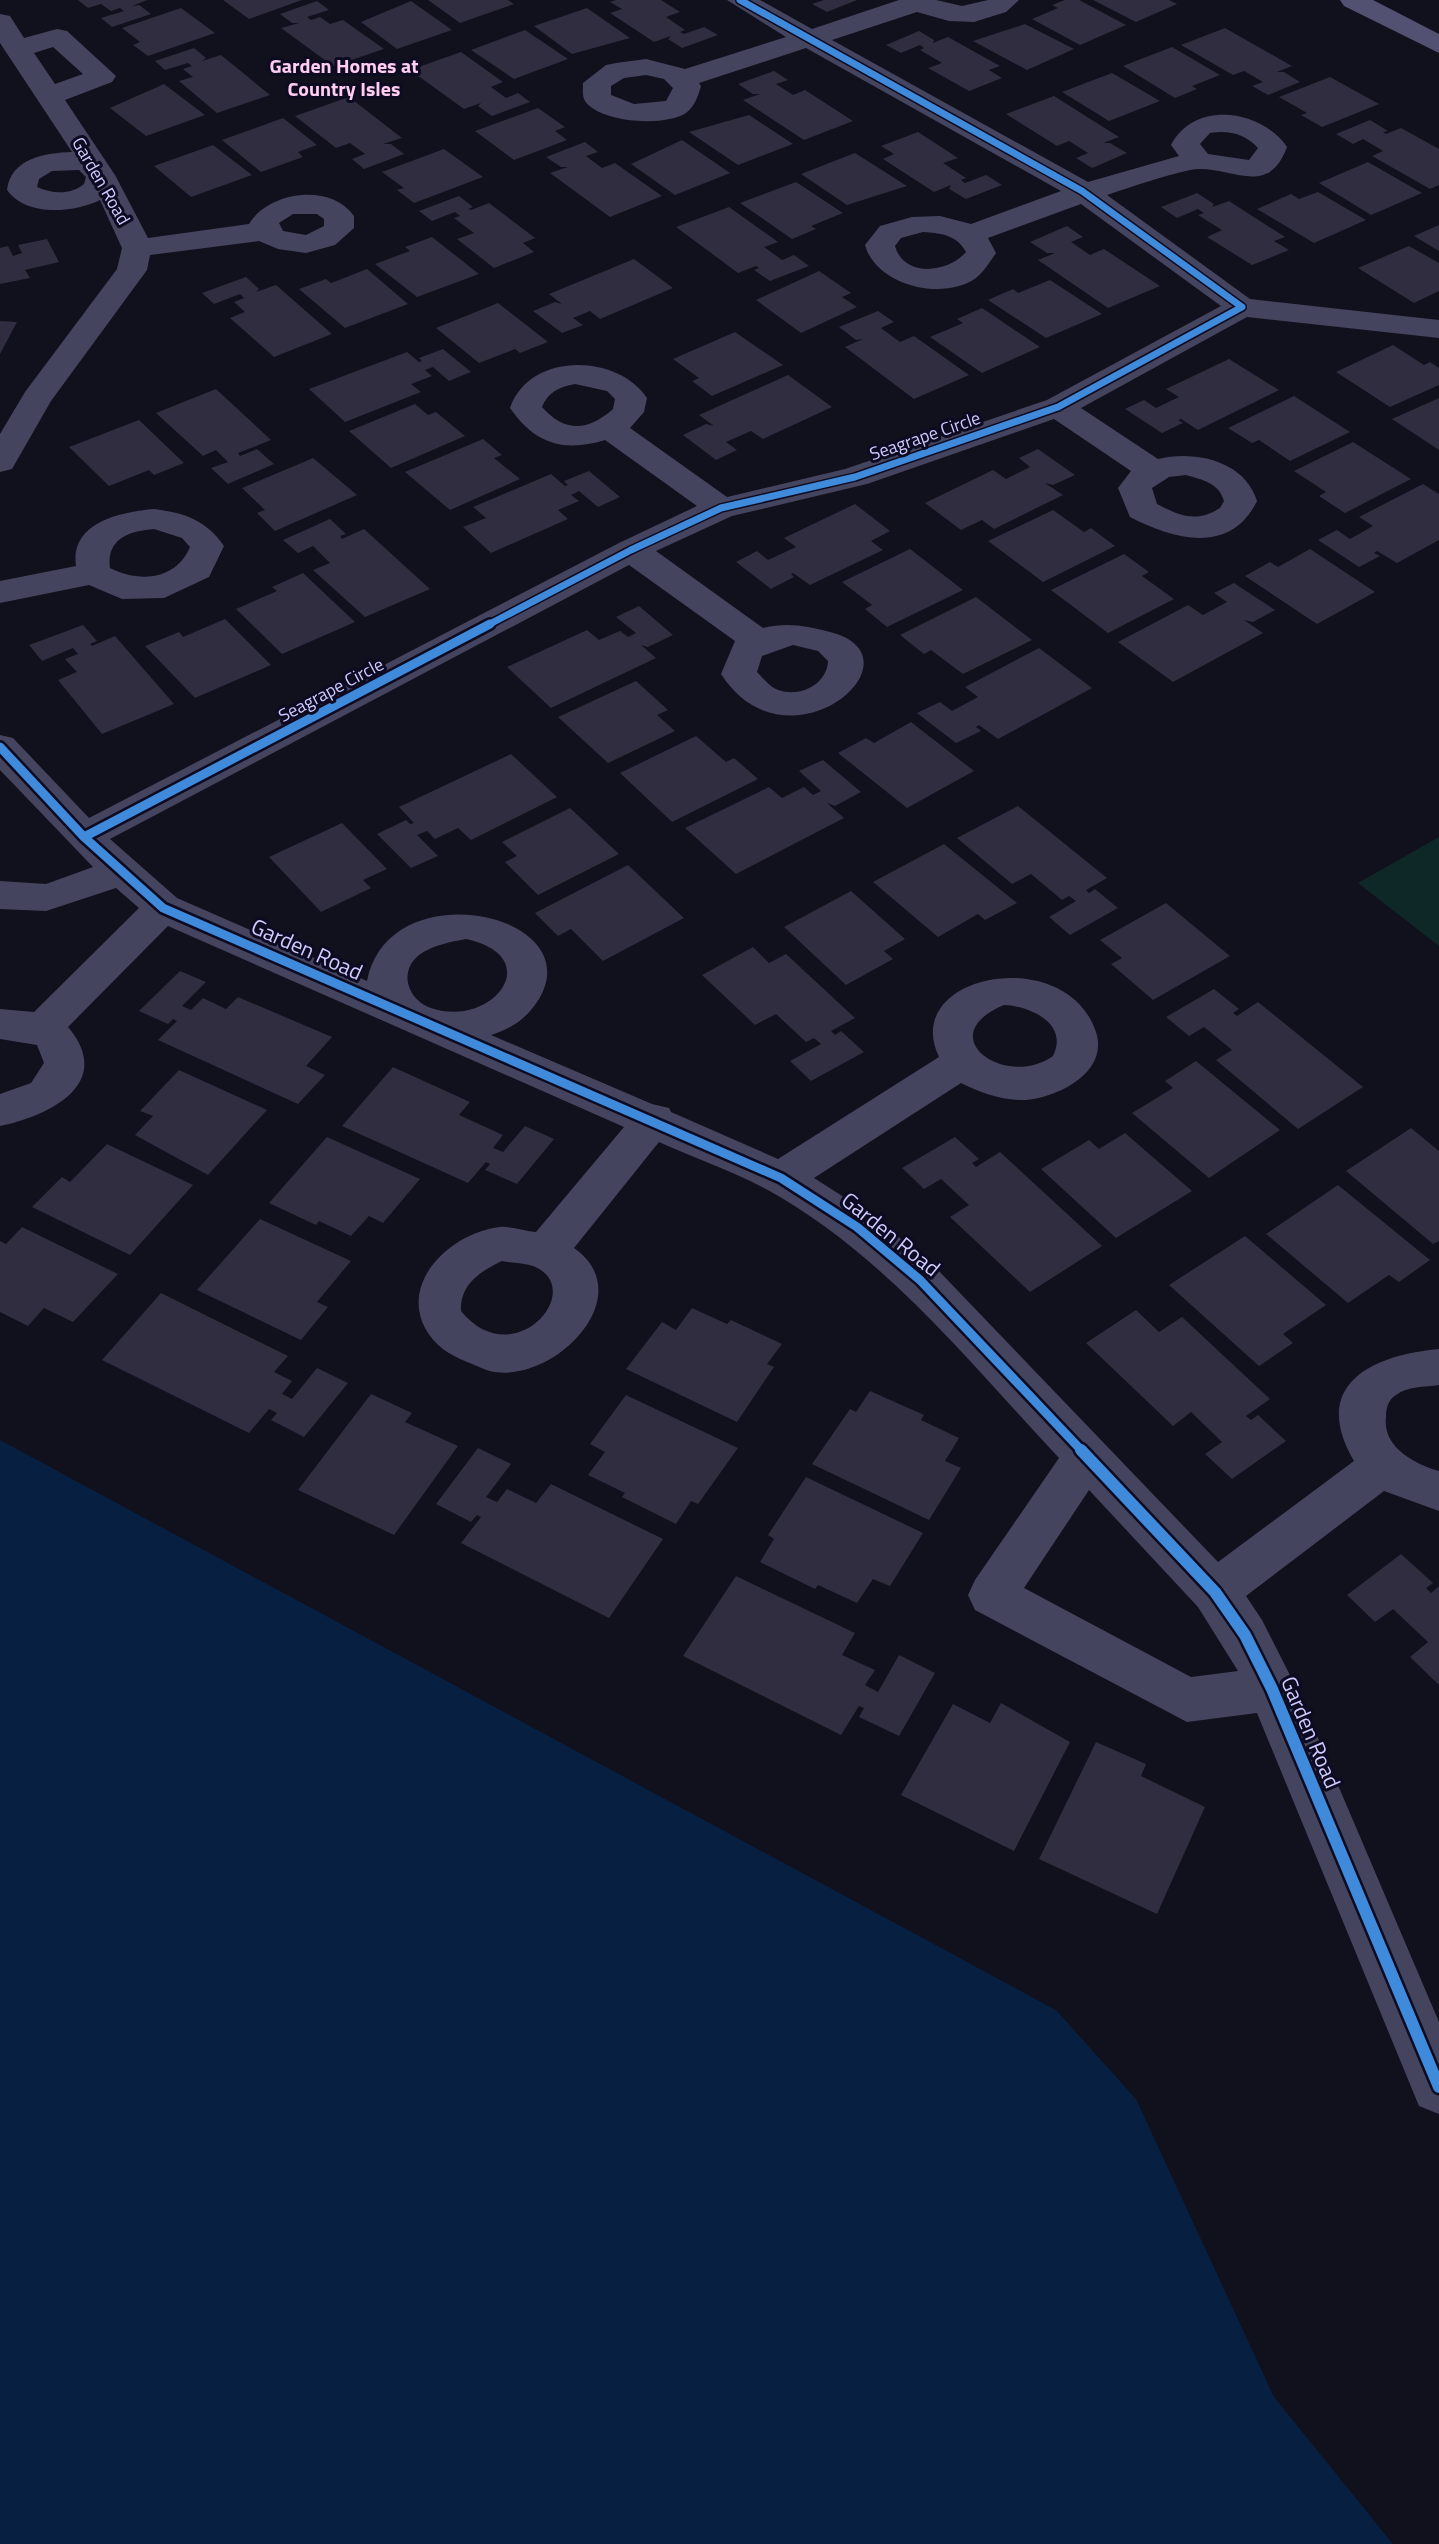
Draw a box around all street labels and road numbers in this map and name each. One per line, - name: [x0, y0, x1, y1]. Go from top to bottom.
- street label: Garden Road: [65, 132, 137, 230]
- street label: Seagrape Circle: [866, 404, 984, 467]
- street label: Seagrape Circle: [273, 650, 388, 729]
- street label: Garden Road: [246, 909, 368, 989]
- street label: Garden Road: [834, 1183, 948, 1285]
- street label: Garden Road: [1272, 1671, 1350, 1793]

